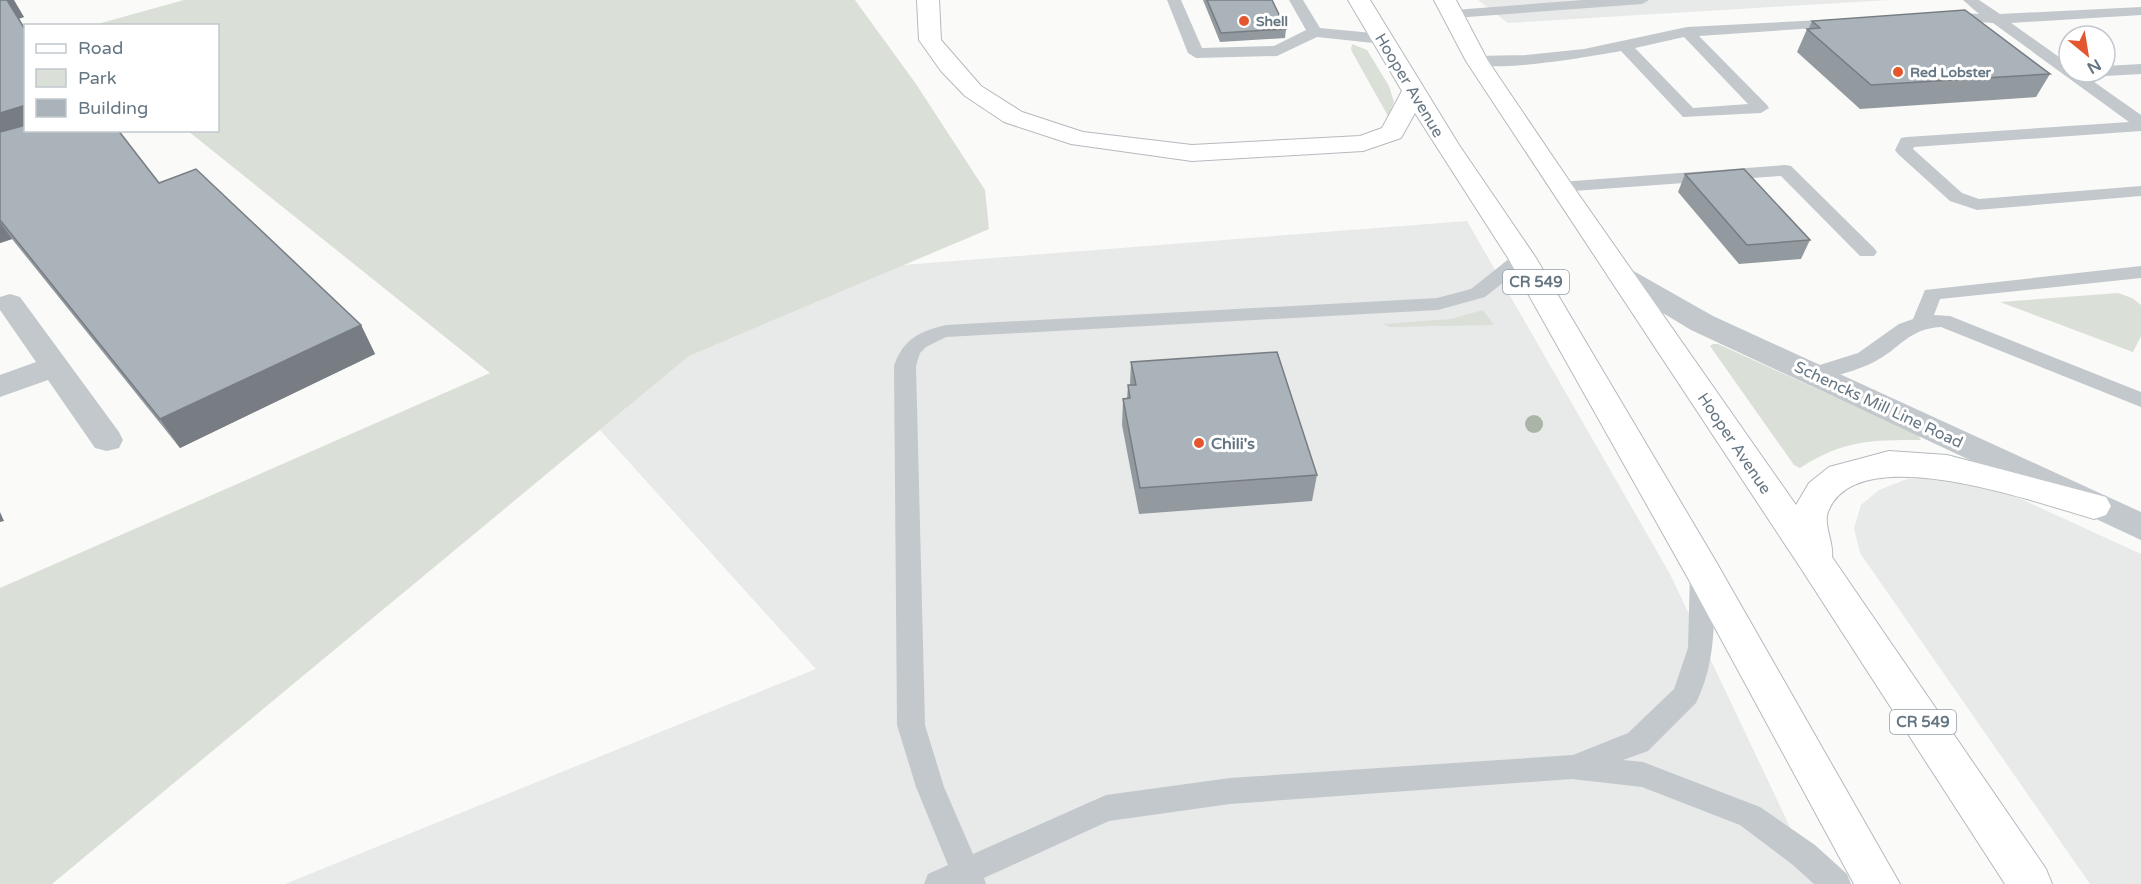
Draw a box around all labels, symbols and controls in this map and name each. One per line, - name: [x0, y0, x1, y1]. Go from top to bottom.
- place label: Shell: [1256, 13, 1288, 30]
- marker: Shell: [1237, 14, 1251, 28]
- legend: [24, 24, 219, 132]
- north arrow: [2057, 24, 2117, 84]
- street label: Hooper Avenue: [1370, 30, 1448, 141]
- text: Road: [78, 37, 123, 59]
- text: N: [2083, 54, 2105, 78]
- place label: Red Lobster: [1910, 64, 1992, 81]
- marker: Red Lobster: [1891, 65, 1905, 79]
- text: Park: [78, 67, 117, 89]
- text: Building: [78, 97, 148, 119]
- road number: CR 549: [1503, 270, 1569, 294]
- street label: Schencks Mill Line Road: [1791, 357, 1966, 453]
- street label: Hooper Avenue: [1693, 389, 1775, 498]
- place label: Chili's: [1211, 434, 1255, 454]
- marker: Chili's: [1192, 436, 1206, 450]
- road number: CR 549: [1890, 710, 1956, 734]

